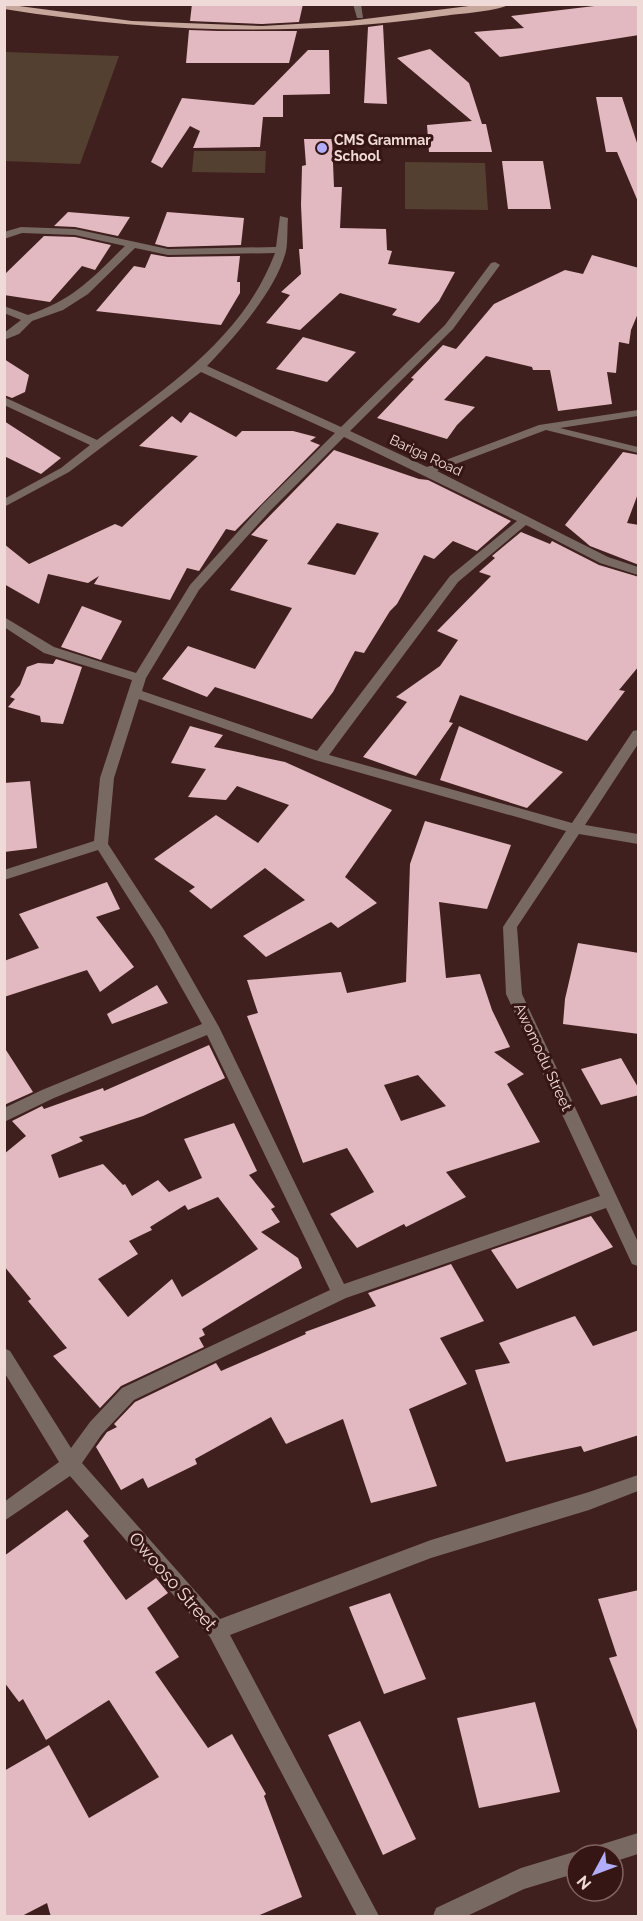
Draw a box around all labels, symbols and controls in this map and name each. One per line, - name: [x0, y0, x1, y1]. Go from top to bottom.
- place label: CMS Grammar School: [334, 132, 431, 164]
- marker: CMS Grammar School: [315, 141, 329, 155]
- street label: Bariga Road: [387, 431, 465, 479]
- street label: Awomodu Street: [510, 1000, 576, 1114]
- street label: Owooso Street: [125, 1528, 221, 1634]
- north arrow: [565, 1843, 625, 1903]
- text: N: [573, 1872, 595, 1893]

